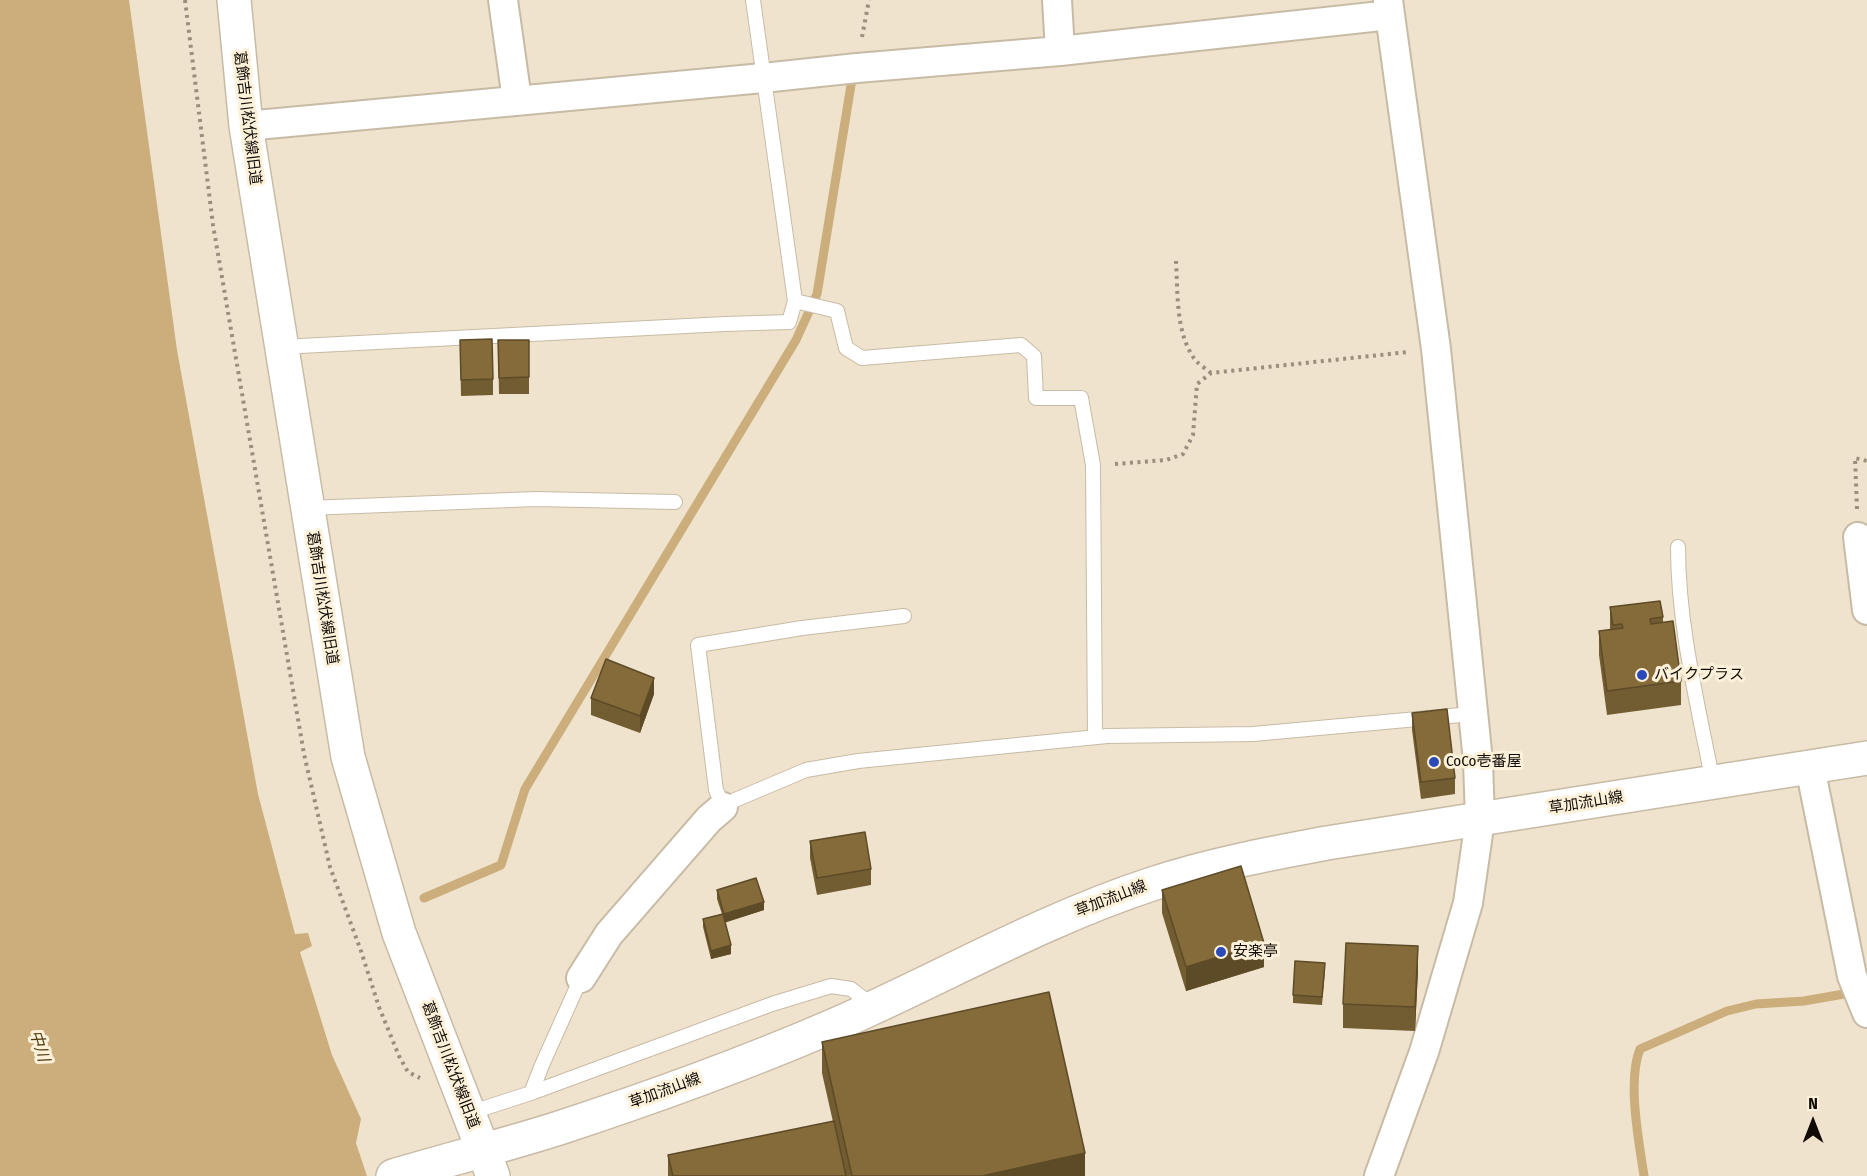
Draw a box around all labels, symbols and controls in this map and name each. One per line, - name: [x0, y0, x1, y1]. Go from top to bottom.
- street label: 葛飾吉川松伏線旧道: [230, 50, 264, 186]
- street label: 葛飾吉川松伏線旧道: [303, 530, 341, 666]
- place label: バイクプラス: [1654, 666, 1744, 684]
- marker: バイクプラス: [1635, 668, 1649, 682]
- place label: CoCo壱番屋: [1446, 753, 1521, 771]
- marker: CoCo壱番屋: [1427, 755, 1441, 769]
- street label: 草加流山線: [1548, 788, 1624, 818]
- street label: 草加流山線: [1073, 877, 1149, 921]
- place label: 安楽亭: [1233, 943, 1278, 961]
- marker: 安楽亭: [1214, 945, 1228, 959]
- street label: 葛飾吉川松伏線旧道: [417, 999, 483, 1131]
- water label: 中川: [25, 1028, 53, 1064]
- street label: 草加流山線: [627, 1070, 703, 1112]
- north arrow: [1783, 1092, 1843, 1152]
- text: N: [1808, 1094, 1818, 1113]

